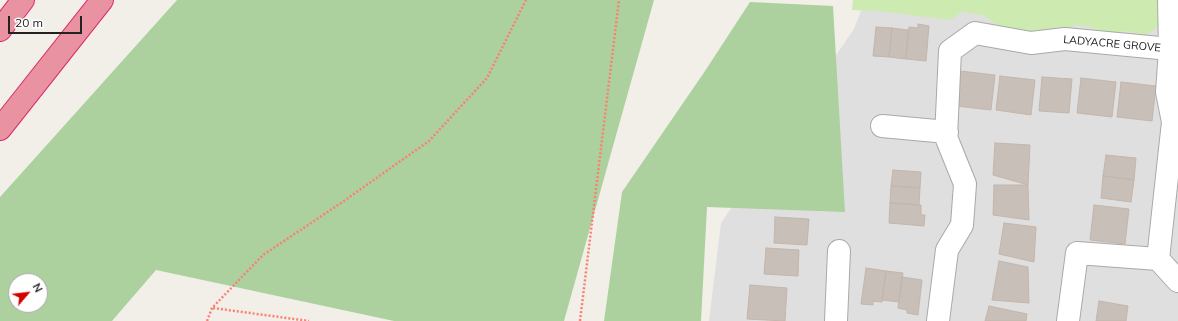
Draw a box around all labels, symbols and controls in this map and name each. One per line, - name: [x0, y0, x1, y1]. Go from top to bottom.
- scale bar: [10, 8, 84, 34]
- text: 20 m: [15, 15, 43, 30]
- street label: LADYACRE GROVE: [1063, 33, 1161, 55]
- north arrow: [8, 273, 48, 313]
- text: N: [30, 281, 46, 295]

